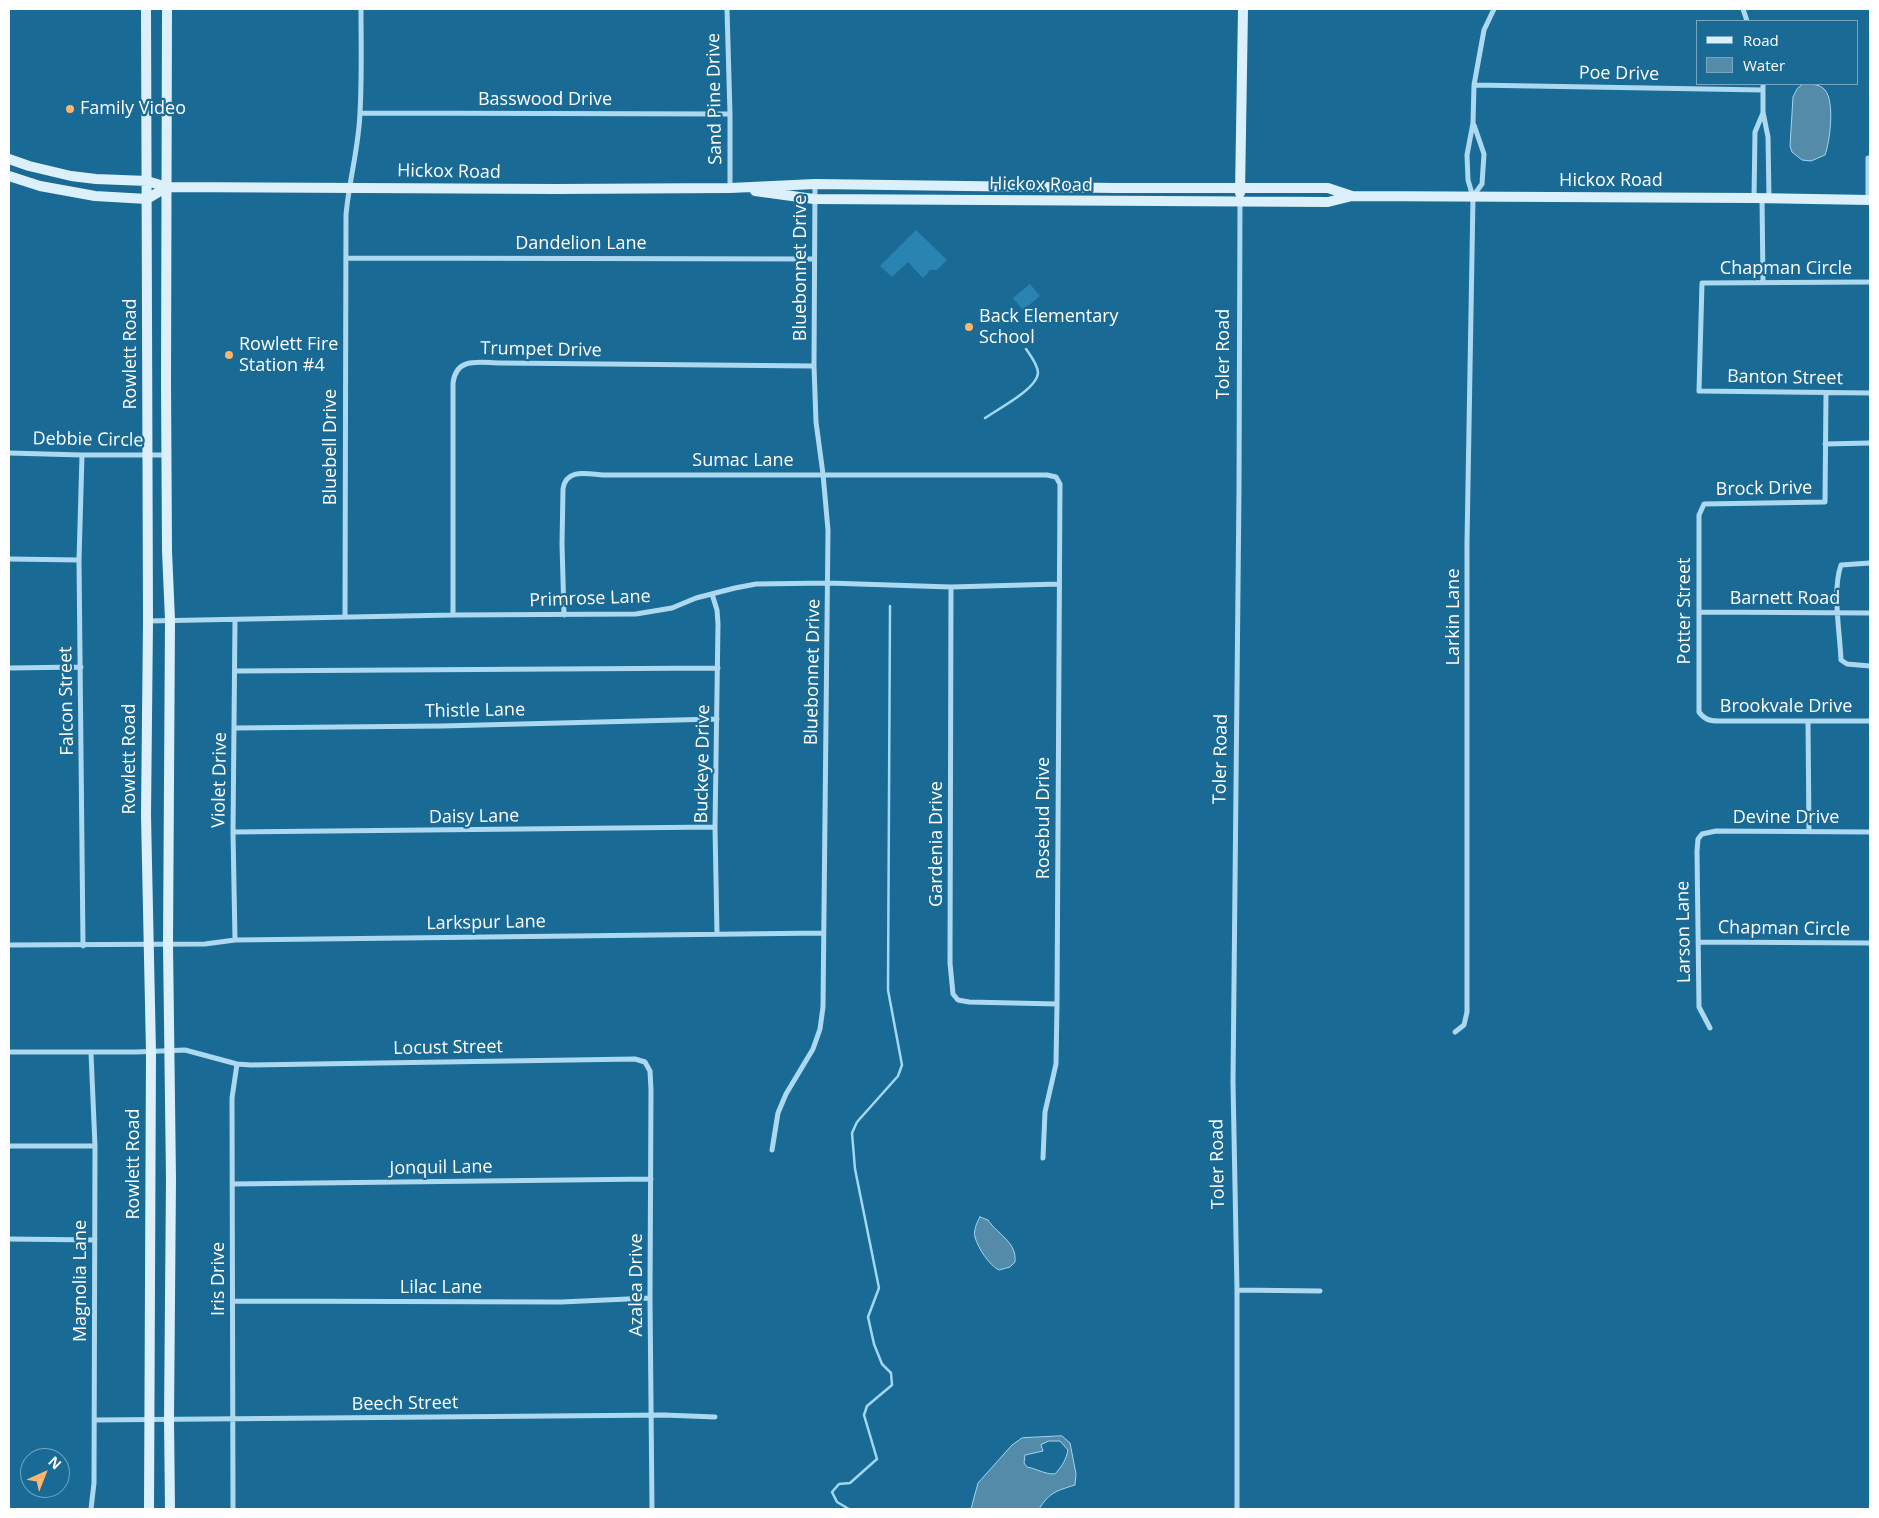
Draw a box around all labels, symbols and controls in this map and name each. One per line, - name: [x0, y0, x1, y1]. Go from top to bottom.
- legend: [1696, 20, 1859, 85]
- text: Road: [1743, 30, 1779, 50]
- street label: Sand Pine Drive: [703, 33, 727, 165]
- text: Water: [1743, 55, 1785, 75]
- street label: Poe Drive: [1579, 62, 1659, 86]
- street label: Basswood Drive: [478, 89, 612, 111]
- place label: Family Video: [80, 98, 186, 120]
- marker: Family Video: [64, 103, 76, 115]
- street label: Hickox Road: [397, 160, 501, 184]
- street label: Hickox Road: [1559, 170, 1663, 192]
- street label: Hickox Road: [989, 173, 1093, 197]
- street label: Bluebonnet Drive: [790, 195, 812, 341]
- street label: Dandelion Lane: [515, 233, 647, 255]
- street label: Chapman Circle: [1720, 258, 1852, 280]
- street label: Rowlett Road: [120, 299, 142, 409]
- place label: Back Elementary School: [979, 306, 1119, 348]
- street label: Toler Road: [1213, 309, 1235, 399]
- marker: Back Elementary School: [963, 321, 975, 333]
- place label: Rowlett Fire Station #4: [239, 334, 338, 376]
- street label: Trumpet Drive: [480, 338, 602, 362]
- marker: Rowlett Fire Station #4: [223, 349, 235, 361]
- street label: Banton Street: [1727, 366, 1843, 390]
- street label: Bluebell Drive: [320, 389, 342, 505]
- street label: Debbie Circle: [32, 428, 144, 452]
- street label: Sumac Lane: [692, 450, 794, 472]
- street label: Brock Drive: [1716, 477, 1812, 501]
- street label: Potter Street: [1674, 558, 1696, 664]
- street label: Larkin Lane: [1443, 568, 1465, 666]
- street label: Primrose Lane: [529, 586, 651, 612]
- street label: Barnett Road: [1730, 588, 1840, 610]
- street label: Bluebonnet Drive: [801, 599, 825, 745]
- street label: Falcon Street: [55, 646, 79, 756]
- street label: Brookvale Drive: [1720, 696, 1852, 718]
- street label: Thistle Lane: [425, 699, 525, 723]
- street label: Rowlett Road: [119, 704, 141, 814]
- street label: Buckeye Drive: [691, 704, 715, 824]
- street label: Toler Road: [1209, 714, 1233, 804]
- street label: Violet Drive: [208, 732, 232, 828]
- street label: Rosebud Drive: [1033, 757, 1055, 879]
- street label: Gardenia Drive: [926, 781, 948, 907]
- street label: Daisy Lane: [429, 805, 519, 829]
- street label: Devine Drive: [1733, 807, 1839, 829]
- street label: Larson Lane: [1672, 881, 1696, 983]
- street label: Larkspur Lane: [426, 911, 546, 935]
- street label: Chapman Circle: [1718, 917, 1850, 941]
- street label: Locust Street: [393, 1036, 503, 1060]
- street label: Rowlett Road: [123, 1109, 145, 1219]
- street label: Toler Road: [1206, 1119, 1230, 1209]
- street label: Jonquil Lane: [389, 1156, 493, 1180]
- street label: Magnolia Lane: [70, 1220, 92, 1342]
- street label: Azalea Drive: [626, 1233, 648, 1337]
- street label: Iris Drive: [208, 1242, 230, 1316]
- street label: Lilac Lane: [400, 1277, 482, 1299]
- street label: Beech Street: [352, 1392, 458, 1416]
- north arrow: [20, 1448, 70, 1498]
- text: N: [44, 1452, 66, 1473]

